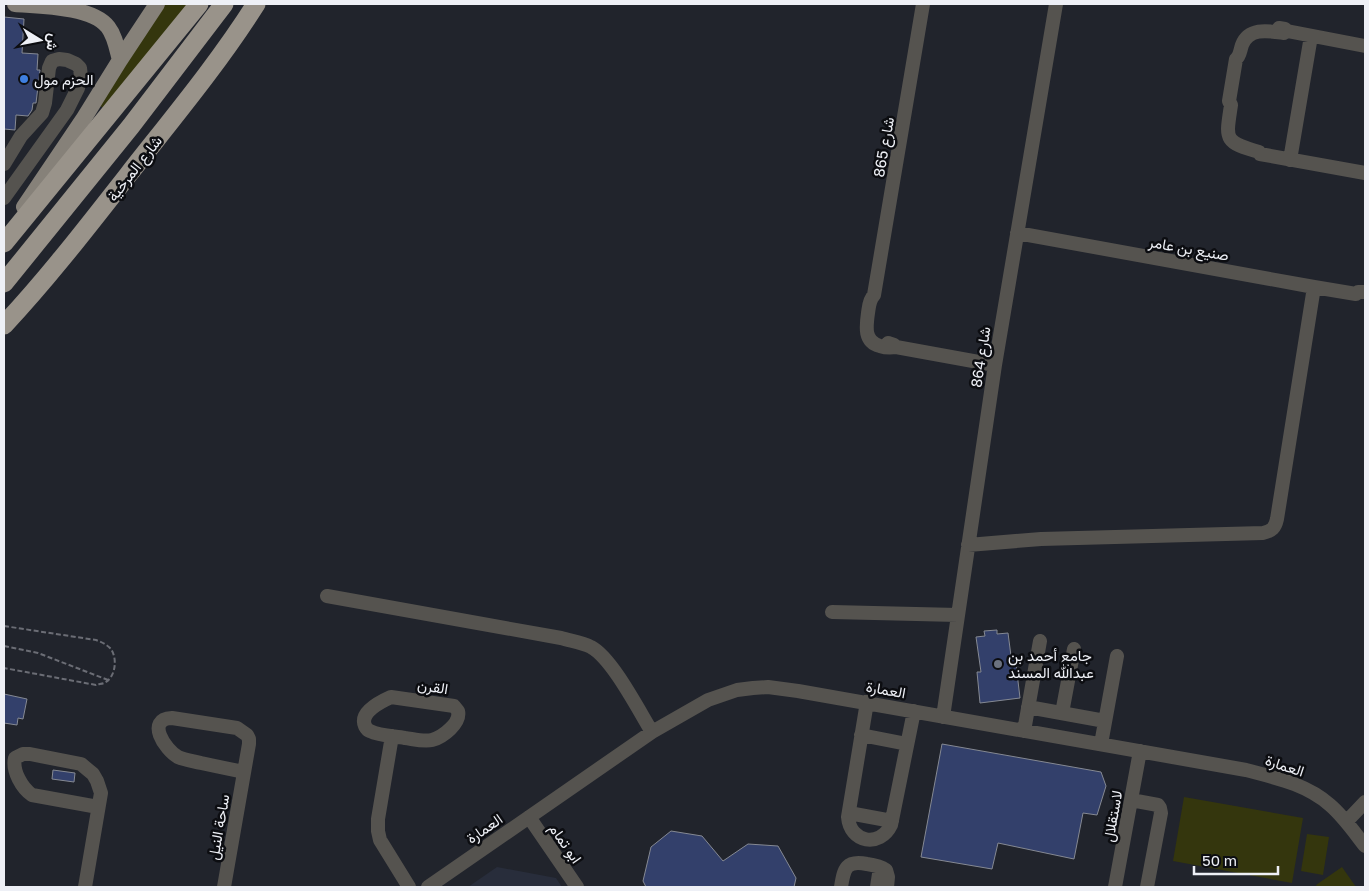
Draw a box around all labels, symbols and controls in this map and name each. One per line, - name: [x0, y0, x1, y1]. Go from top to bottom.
- north arrow: [15, 15, 65, 65]
- text: ش: [42, 32, 63, 52]
- place label: الحزم مول: [34, 70, 94, 90]
- marker: الحزم مول: [18, 73, 30, 85]
- street label: شارع 865: [869, 115, 900, 179]
- street label: شارع المرخية: [103, 132, 168, 206]
- street label: صنيع بن عامر: [1146, 232, 1231, 267]
- street label: شارع 864: [966, 325, 997, 389]
- place label: جامع أحمد بن عبدالله المسند: [1008, 646, 1094, 682]
- marker: جامع أحمد بن عبدالله المسند: [992, 658, 1004, 670]
- street label: القرن: [416, 675, 450, 698]
- street label: العمارة: [865, 677, 907, 702]
- street label: العمارة: [1263, 750, 1307, 781]
- street label: لاستقلال: [1099, 789, 1126, 843]
- street label: ساحة النيل: [203, 793, 234, 861]
- street label: العمارة: [463, 809, 506, 848]
- street label: ابو تمام: [544, 820, 586, 867]
- scale bar: [1194, 844, 1278, 876]
- text: 50 m: [1202, 851, 1237, 869]

